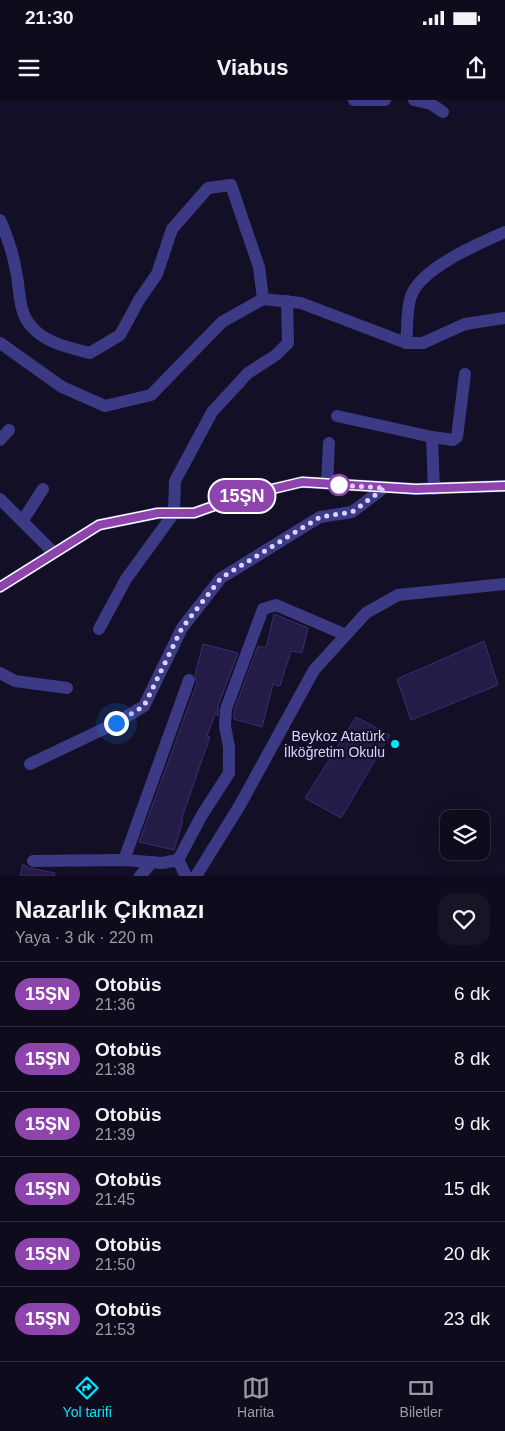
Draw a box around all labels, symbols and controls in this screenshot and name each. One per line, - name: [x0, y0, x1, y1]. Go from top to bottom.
- text: 21:30: [25, 7, 74, 28]
- icon: menu: [15, 54, 43, 82]
- icon: share: [462, 54, 490, 82]
- text: Viabus: [217, 55, 288, 80]
- unlabelled marker: [328, 474, 350, 496]
- line badge: 15ŞN: [207, 480, 277, 512]
- text: 15ŞN: [219, 486, 265, 506]
- your location: [104, 711, 129, 736]
- place label: Beykoz Atatürk İlköğretim Okulu: [284, 728, 386, 760]
- marker: Beykoz Atatürk İlköğretim Okulu: [389, 738, 401, 750]
- map controls: [440, 810, 490, 860]
- button: layers: [440, 810, 490, 860]
- button: heart: [438, 893, 490, 945]
- text: Nazarlık Çıkmazı: [15, 896, 204, 923]
- text: Yaya · 3 dk · 220 m: [15, 929, 153, 946]
- text: Otobüs: [95, 974, 162, 995]
- text: 6 dk: [454, 983, 490, 1004]
- text: 15ŞN: [25, 984, 70, 1004]
- text: 21:36: [95, 996, 135, 1013]
- text: Otobüs: [95, 1039, 162, 1060]
- text: 8 dk: [454, 1048, 490, 1069]
- text: 15ŞN: [25, 1049, 70, 1069]
- text: 21:38: [95, 1061, 135, 1078]
- text: Otobüs: [95, 1104, 162, 1125]
- text: 9 dk: [454, 1113, 490, 1134]
- text: 15ŞN: [25, 1114, 70, 1134]
- text: 21:39: [95, 1126, 135, 1143]
- text: Otobüs: [95, 1169, 162, 1190]
- text: 15 dk: [444, 1178, 490, 1199]
- text: 15ŞN: [25, 1179, 70, 1199]
- text: 21:45: [95, 1191, 135, 1208]
- text: Otobüs: [95, 1234, 162, 1255]
- text: 20 dk: [444, 1243, 490, 1264]
- text: 15ŞN: [25, 1244, 70, 1264]
- text: 21:50: [95, 1256, 135, 1273]
- text: Otobüs: [95, 1299, 162, 1320]
- text: 23 dk: [444, 1308, 490, 1329]
- text: 15ŞN: [25, 1309, 70, 1329]
- text: 21:53: [95, 1321, 135, 1338]
- tab: Yol tarifi: [63, 1374, 112, 1420]
- tab: Harita: [237, 1374, 274, 1420]
- tab: Biletler: [400, 1374, 442, 1420]

